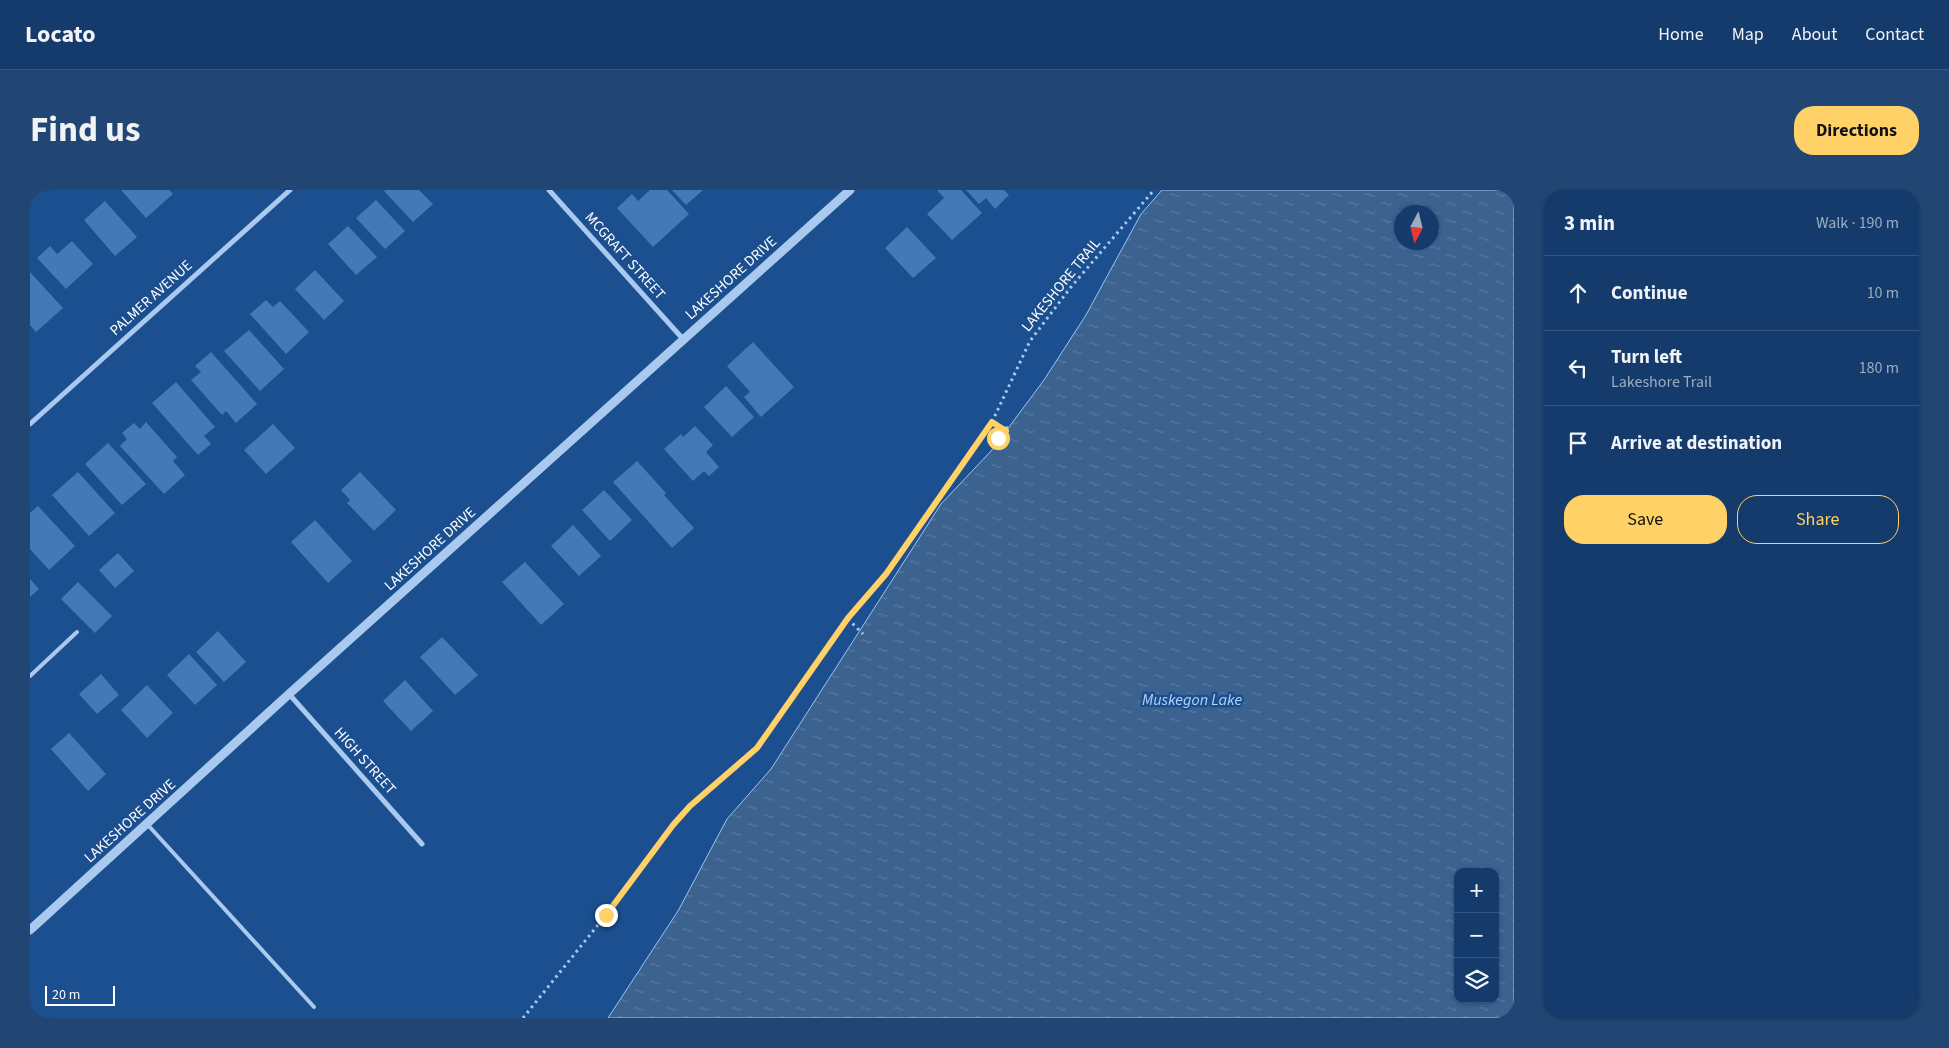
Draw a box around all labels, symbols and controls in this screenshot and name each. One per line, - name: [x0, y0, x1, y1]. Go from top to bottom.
- text: Locato: [25, 17, 96, 52]
- text: Home: [1658, 22, 1704, 47]
- text: Map: [1732, 22, 1764, 47]
- text: About: [1792, 22, 1837, 47]
- text: Contact: [1865, 22, 1924, 47]
- text: Find us: [30, 105, 140, 155]
- button: Directions: [1794, 106, 1919, 155]
- north arrow: [1394, 205, 1439, 250]
- street label: MCGRAFT STREET: [580, 208, 670, 304]
- text: 3 min: [1564, 208, 1615, 238]
- text: Walk · 190 m: [1816, 212, 1899, 234]
- street label: LAKESHORE DRIVE: [681, 231, 781, 325]
- street label: LAKESHORE TRAIL: [1017, 234, 1105, 336]
- street label: PALMER AVENUE: [105, 255, 197, 341]
- icon: ahead: [1564, 279, 1592, 307]
- text: Continue: [1611, 280, 1688, 307]
- text: 10 m: [1867, 282, 1899, 304]
- text: Turn left: [1611, 344, 1682, 371]
- icon: left: [1564, 354, 1592, 382]
- text: 180 m: [1859, 357, 1899, 379]
- text: Lakeshore Trail: [1611, 371, 1712, 393]
- route start: [987, 427, 1010, 450]
- icon: arrive: [1564, 429, 1592, 457]
- text: Arrive at destination: [1611, 430, 1782, 457]
- button: Save: [1564, 495, 1727, 544]
- button: Share: [1737, 495, 1899, 544]
- street label: LAKESHORE DRIVE: [380, 502, 480, 596]
- water label: Muskegon Lake: [1142, 689, 1242, 711]
- street label: HIGH STREET: [329, 723, 401, 799]
- street label: LAKESHORE DRIVE: [80, 774, 180, 868]
- map controls: [1454, 868, 1499, 1003]
- button: +: [1454, 868, 1499, 913]
- route end: [595, 904, 618, 927]
- button: −: [1454, 913, 1499, 958]
- button: layers: [1454, 958, 1499, 1003]
- scale bar: [45, 983, 115, 1006]
- text: 20 m: [52, 985, 80, 1005]

